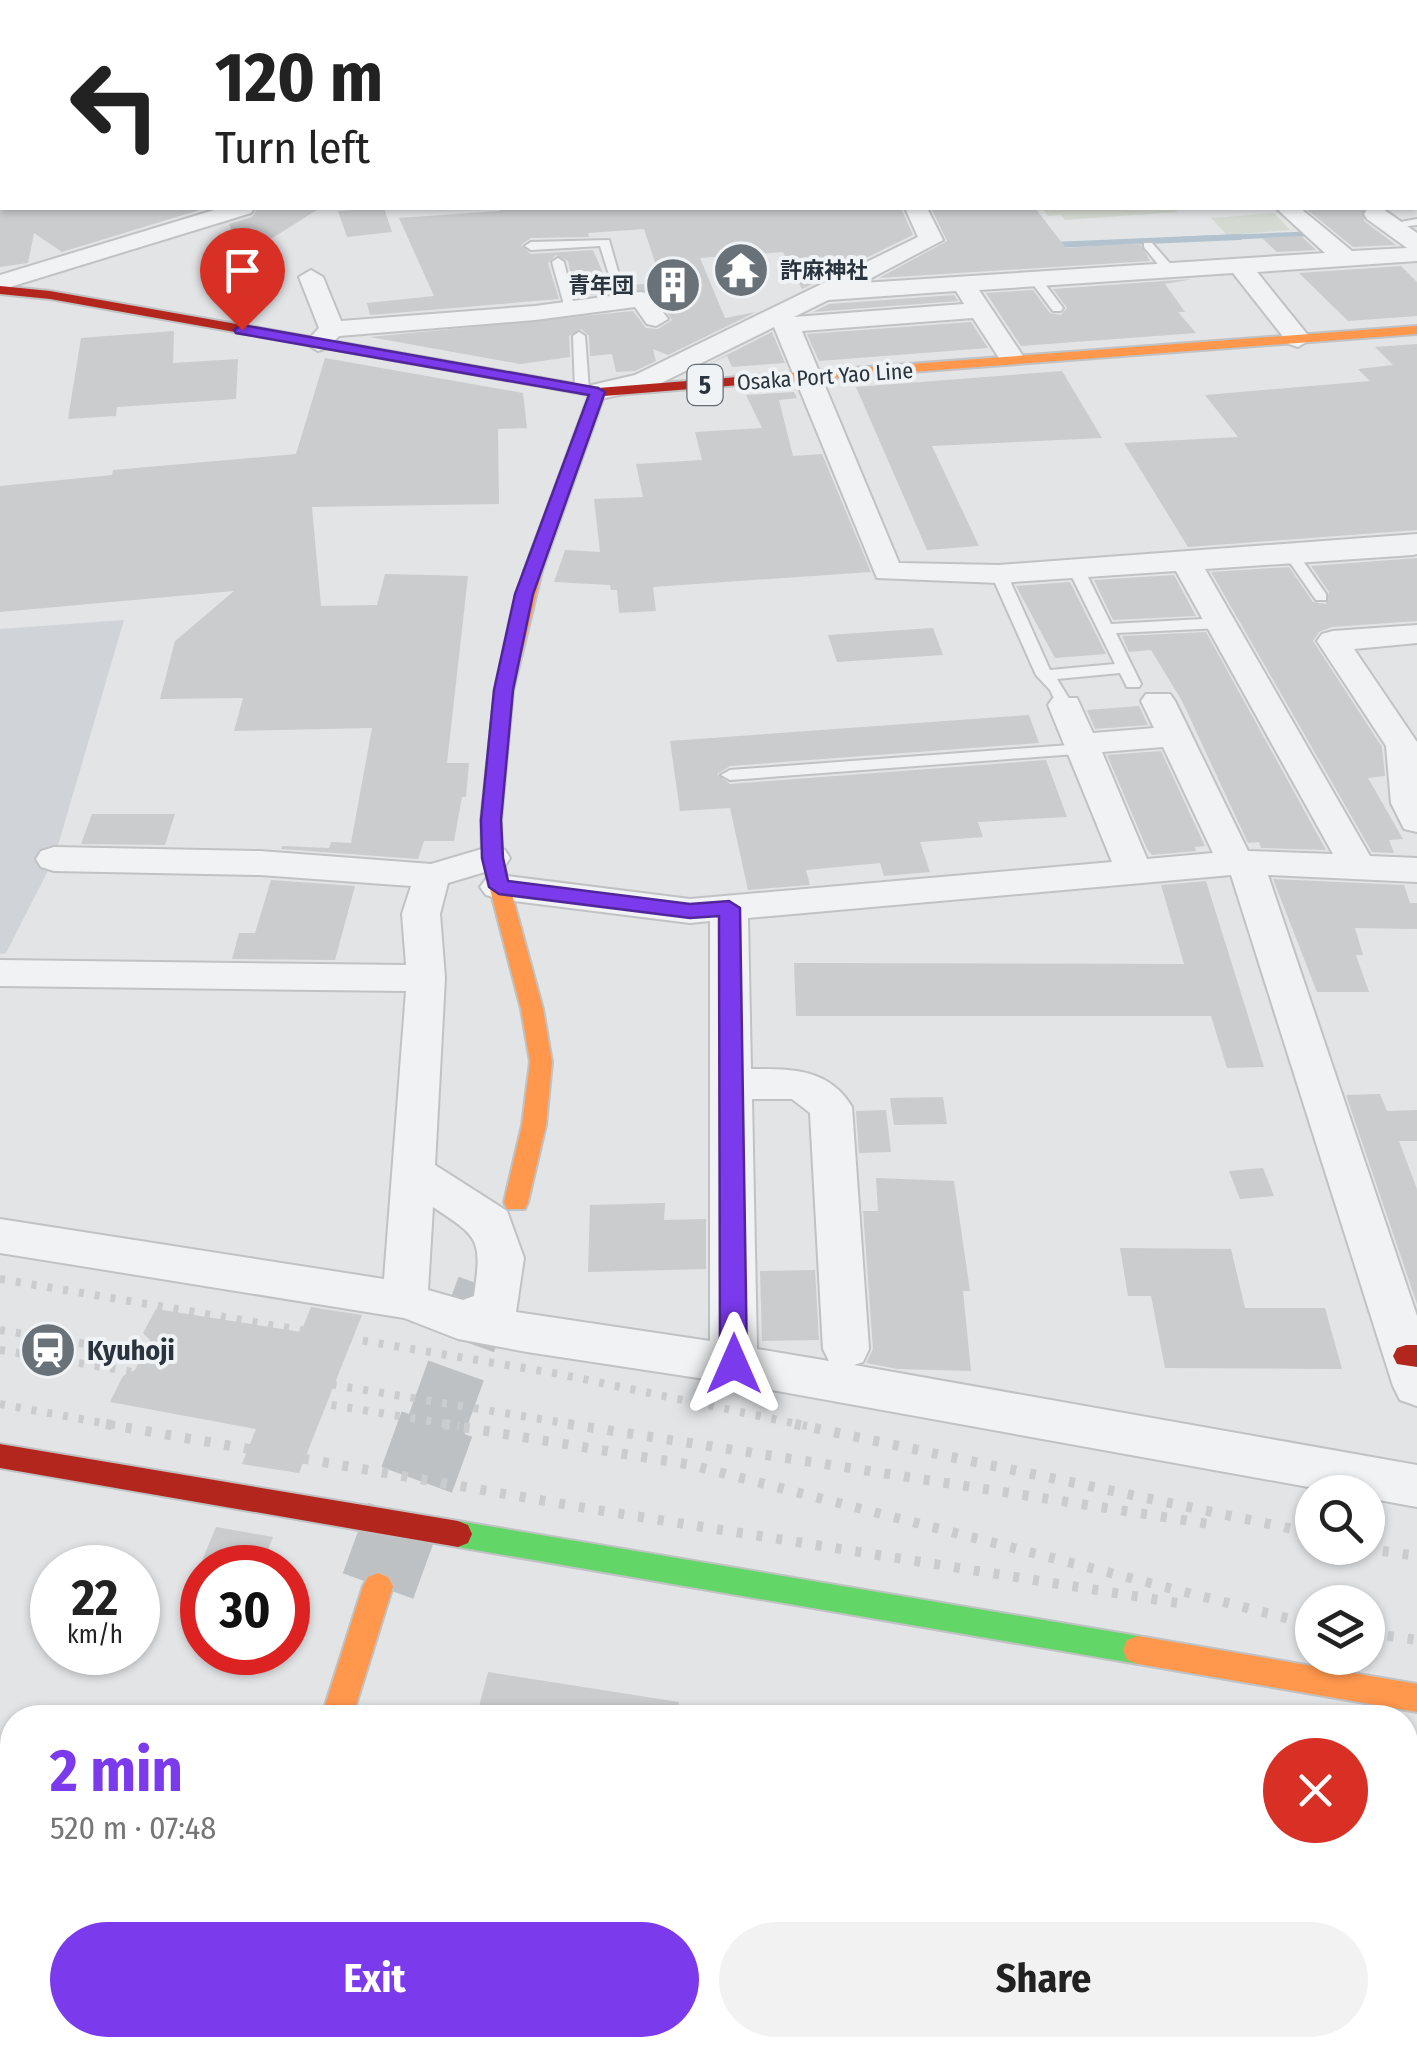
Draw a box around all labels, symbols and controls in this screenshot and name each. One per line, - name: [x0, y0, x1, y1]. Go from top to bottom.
- text: 120 m: [215, 36, 383, 120]
- icon: left: [50, 40, 180, 170]
- text: Turn left: [215, 121, 370, 175]
- pin: [200, 228, 285, 331]
- temple icon: 許麻神社: [711, 240, 771, 300]
- icon: arrive: [215, 243, 270, 298]
- building icon: 青年団: [643, 255, 703, 315]
- place label: 許麻神社: [780, 257, 868, 284]
- place label: 青年団: [568, 272, 634, 299]
- street label: Osaka Port Yao Line: [736, 357, 914, 396]
- road number: 5: [688, 365, 722, 405]
- position arrow: [682, 1312, 786, 1416]
- station icon: Kyuhoji: [18, 1320, 78, 1380]
- place label: Kyuhoji: [87, 1334, 175, 1367]
- map controls: [1295, 1475, 1385, 1675]
- button: search: [1295, 1475, 1385, 1565]
- speed limit sign: 30: [180, 1545, 310, 1675]
- text: 22: [72, 1568, 118, 1628]
- button: layers: [1295, 1585, 1385, 1675]
- text: km/h: [67, 1620, 123, 1650]
- text: 2 min: [50, 1735, 183, 1807]
- button: close: [1263, 1738, 1368, 1843]
- text: 520 m · 07:48: [50, 1809, 216, 1847]
- button: Exit: [50, 1922, 699, 2037]
- button: Share: [719, 1922, 1368, 2037]

